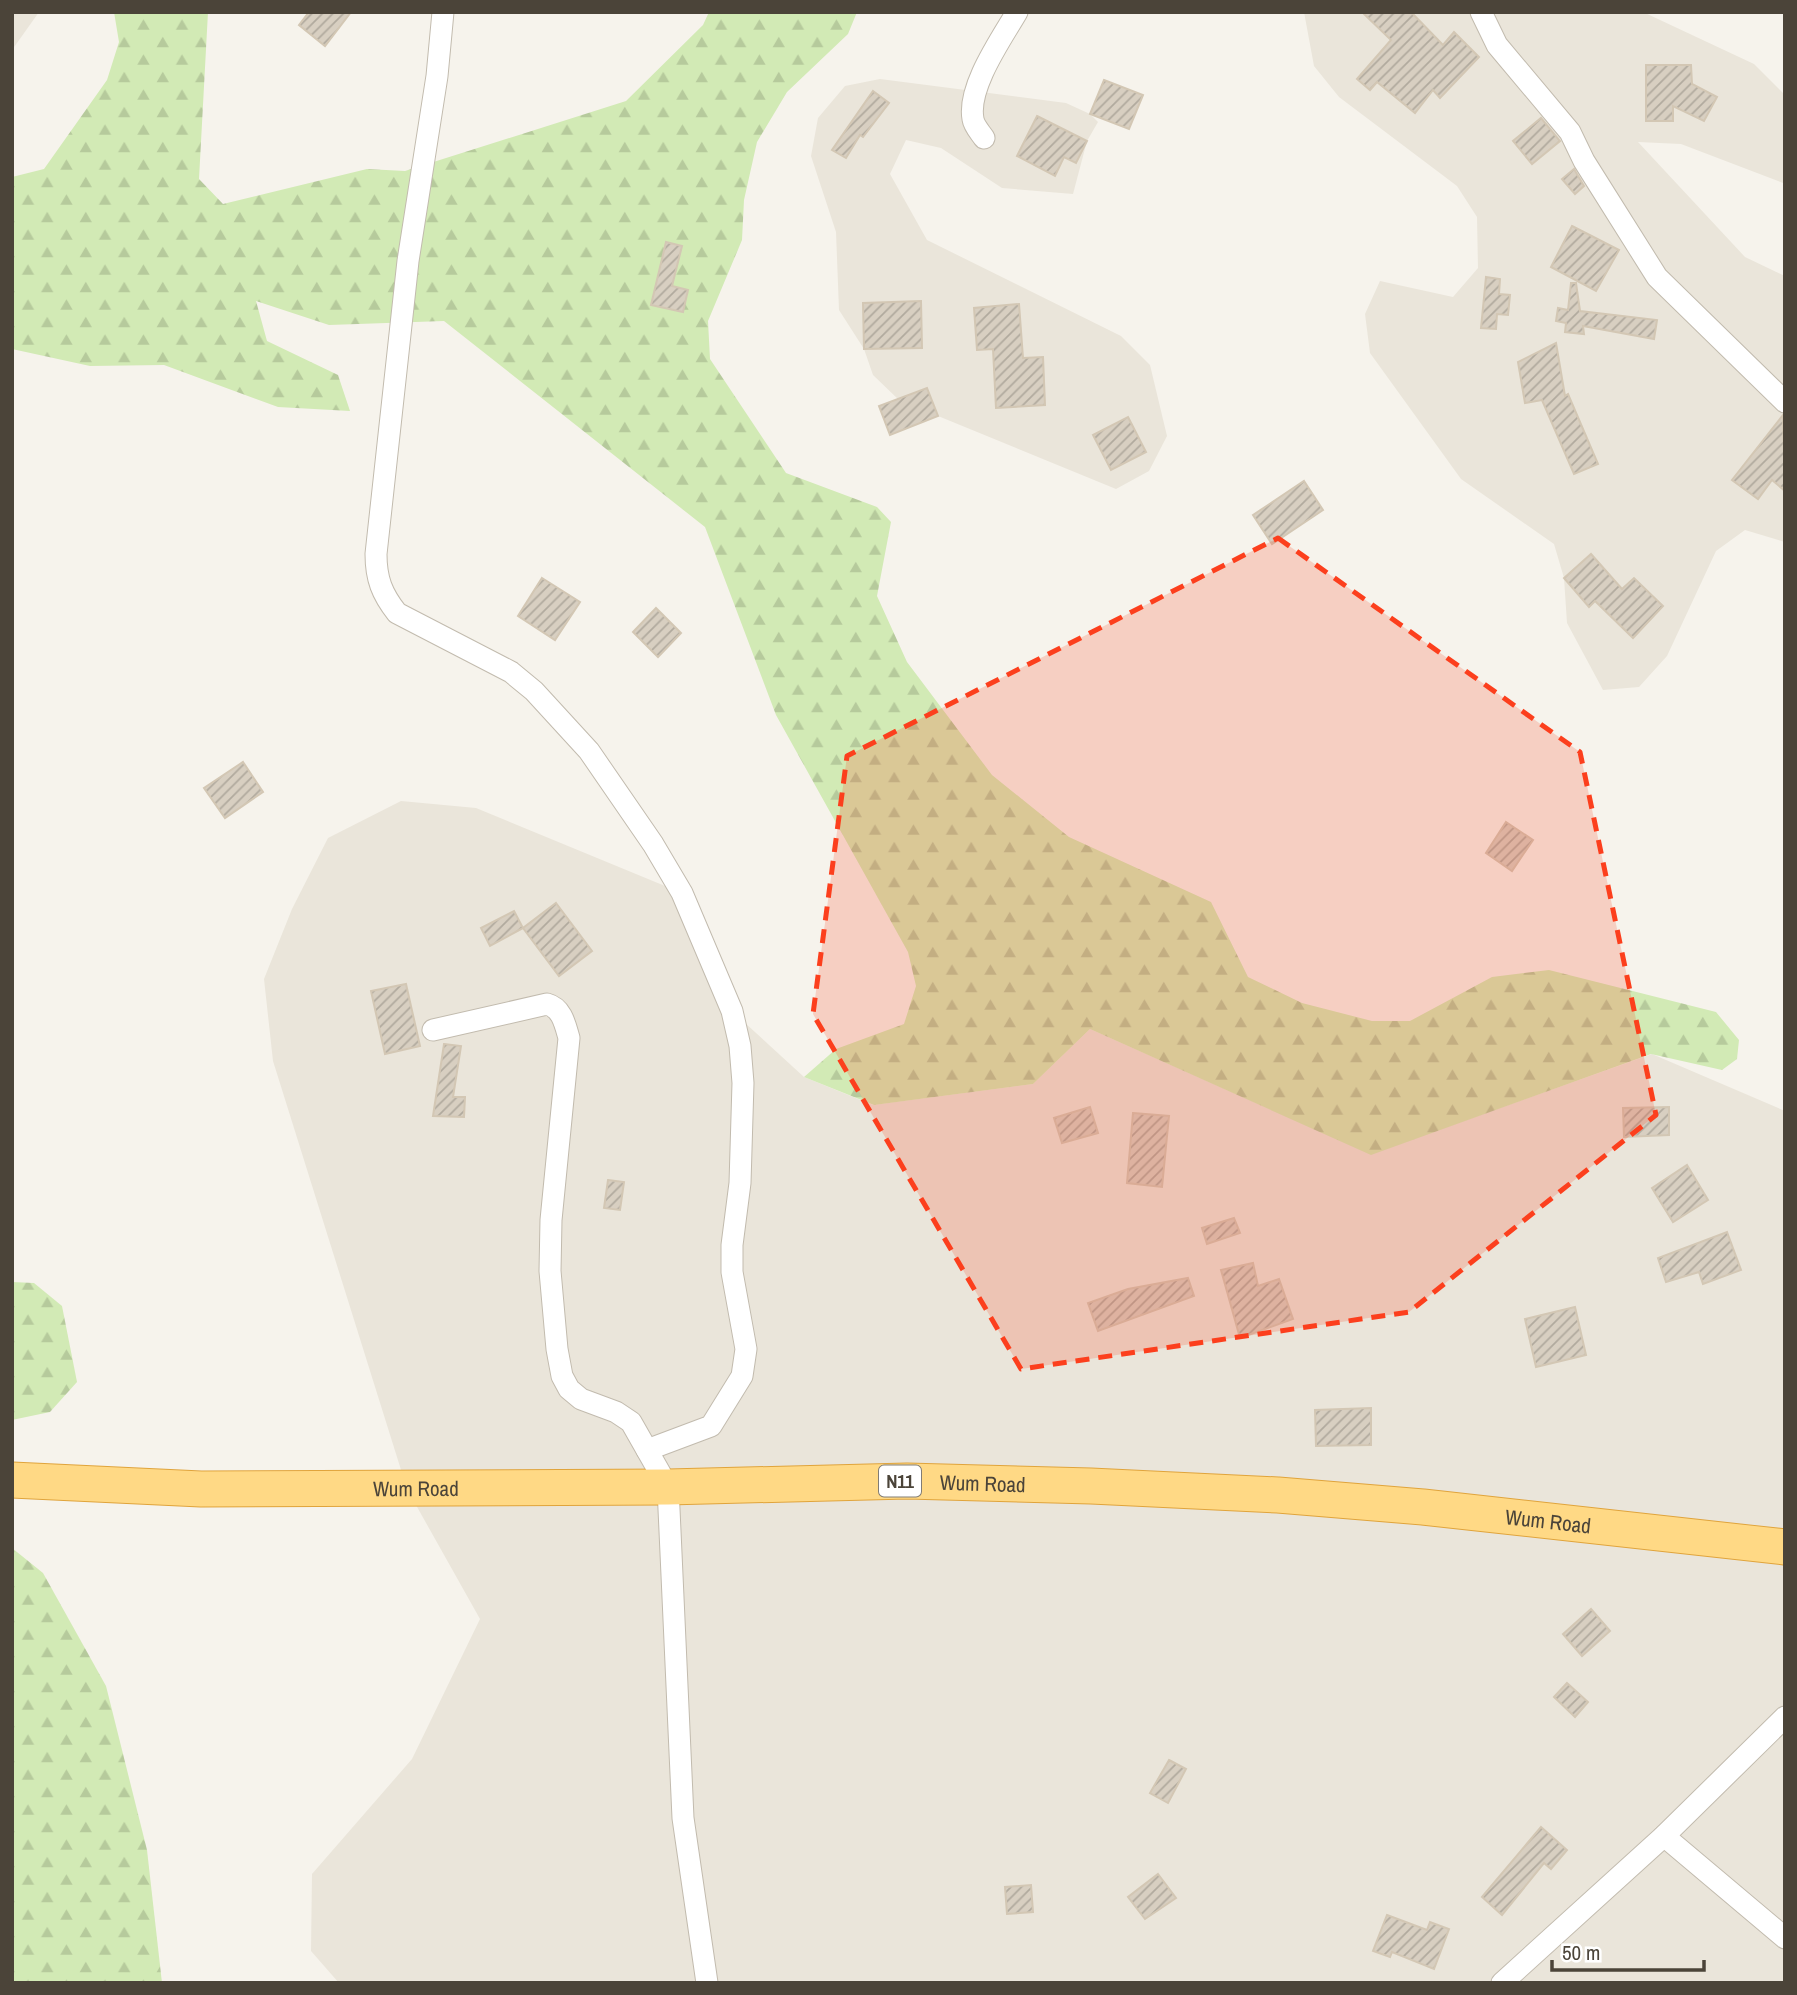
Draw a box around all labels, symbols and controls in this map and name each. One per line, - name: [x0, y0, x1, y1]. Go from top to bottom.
- road number: N11: [879, 1466, 921, 1497]
- street label: Wum Road: [939, 1467, 1026, 1499]
- street label: Wum Road: [373, 1473, 459, 1503]
- street label: Wum Road: [1504, 1502, 1592, 1540]
- scale bar: [1552, 1928, 1704, 1972]
- text: 50 m: [1562, 1938, 1600, 1967]

